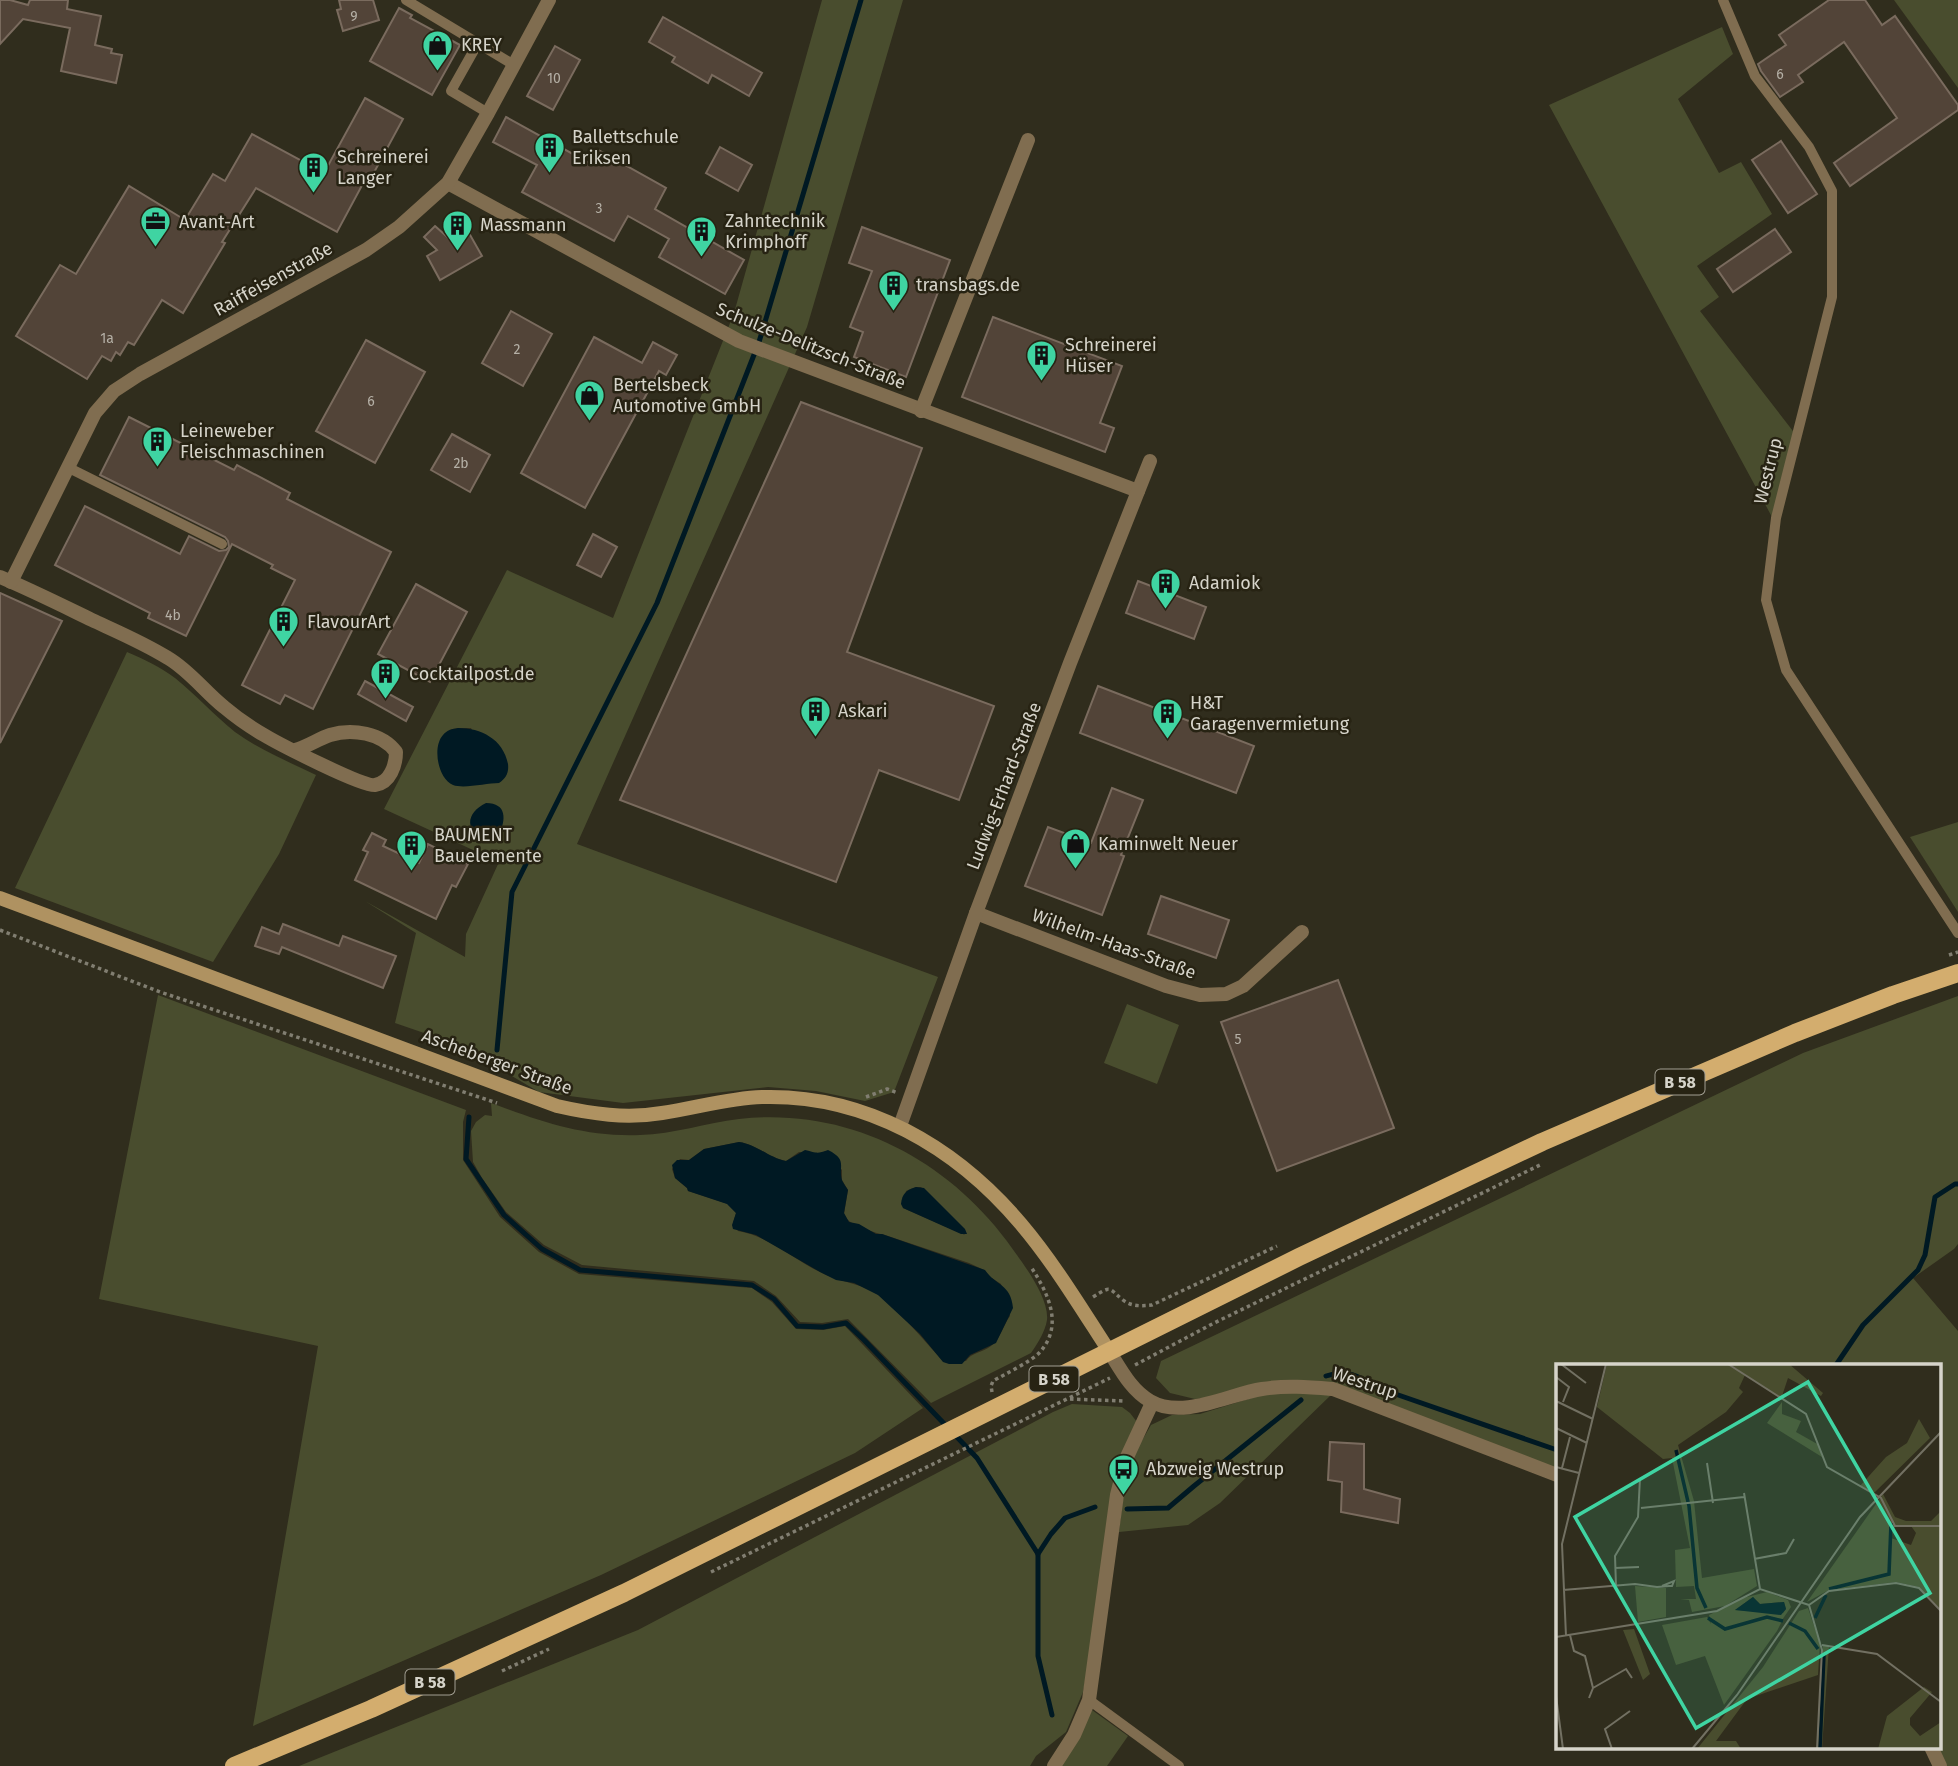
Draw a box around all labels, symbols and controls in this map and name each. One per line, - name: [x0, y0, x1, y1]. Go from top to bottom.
- house number: 9: [350, 8, 358, 25]
- shop icon: KREY: [421, 28, 455, 72]
- place label: KREY: [461, 34, 502, 56]
- house number: 6: [1776, 66, 1784, 83]
- house number: 10: [547, 70, 561, 87]
- place label: Ballettschule Eriksen: [572, 126, 679, 169]
- building icon: Ballettschule Eriksen: [532, 130, 566, 174]
- place label: Schreinerei Langer: [337, 146, 429, 189]
- building icon: Schreinerei Langer: [297, 150, 331, 194]
- house number: 3: [596, 200, 603, 217]
- office icon: Avant-Art: [139, 205, 173, 249]
- building icon: Massmann: [440, 208, 474, 252]
- place label: Zahntechnik Krimphoff: [725, 210, 826, 253]
- place label: Avant-Art: [179, 211, 255, 233]
- place label: Massmann: [480, 214, 567, 236]
- building icon: Zahntechnik Krimphoff: [685, 214, 719, 258]
- street label: Raiffeisenstraße: [210, 237, 336, 321]
- building icon: transbags.de: [876, 268, 910, 312]
- place label: transbags.de: [916, 274, 1020, 296]
- street label: Schulze-Delitzsch-Straße: [713, 298, 909, 394]
- house number: 1a: [100, 330, 114, 347]
- place label: Schreinerei Hüser: [1065, 334, 1157, 377]
- building icon: Schreinerei Hüser: [1025, 338, 1059, 382]
- house number: 2: [514, 341, 521, 358]
- place label: Bertelsbeck Automotive GmbH: [613, 374, 761, 417]
- shop icon: Bertelsbeck Automotive GmbH: [573, 378, 607, 422]
- house number: 6: [367, 393, 375, 410]
- place label: Leineweber Fleischmaschinen: [180, 420, 325, 463]
- building icon: Leineweber Fleischmaschinen: [140, 424, 174, 468]
- street label: Westrup: [1749, 436, 1787, 506]
- house number: 2b: [453, 455, 469, 472]
- building icon: Adamiok: [1149, 566, 1183, 610]
- place label: Adamiok: [1189, 572, 1261, 594]
- building icon: FlavourArt: [267, 605, 301, 649]
- house number: 4b: [165, 607, 181, 624]
- place label: FlavourArt: [307, 611, 391, 633]
- building icon: Cocktailpost.de: [369, 657, 403, 701]
- place label: Cocktailpost.de: [409, 663, 534, 685]
- place label: H&T Garagenvermietung: [1190, 692, 1350, 735]
- building icon: Askari: [798, 694, 832, 738]
- building icon: H&T Garagenvermietung: [1150, 696, 1184, 740]
- street label: Ludwig-Erhard-Straße: [962, 699, 1046, 873]
- place label: Askari: [838, 700, 887, 722]
- place label: BAUMENT Bauelemente: [434, 824, 542, 867]
- shop icon: Kaminwelt Neuer: [1058, 827, 1092, 871]
- building icon: BAUMENT Bauelemente: [394, 828, 428, 872]
- place label: Kaminwelt Neuer: [1098, 833, 1238, 855]
- street label: Wilhelm-Haas-Straße: [1029, 904, 1199, 984]
- street label: Ascheberger Straße: [419, 1025, 575, 1099]
- house number: 5: [1234, 1031, 1242, 1048]
- road number: B 58: [1656, 1070, 1704, 1094]
- street label: Westrup: [1329, 1362, 1401, 1404]
- inset map: [1556, 1364, 1940, 1748]
- road number: B 58: [1030, 1366, 1078, 1392]
- bus stop icon: Abzweig Westrup: [1106, 1452, 1140, 1496]
- place label: Abzweig Westrup: [1146, 1458, 1284, 1480]
- road number: B 58: [406, 1670, 454, 1694]

